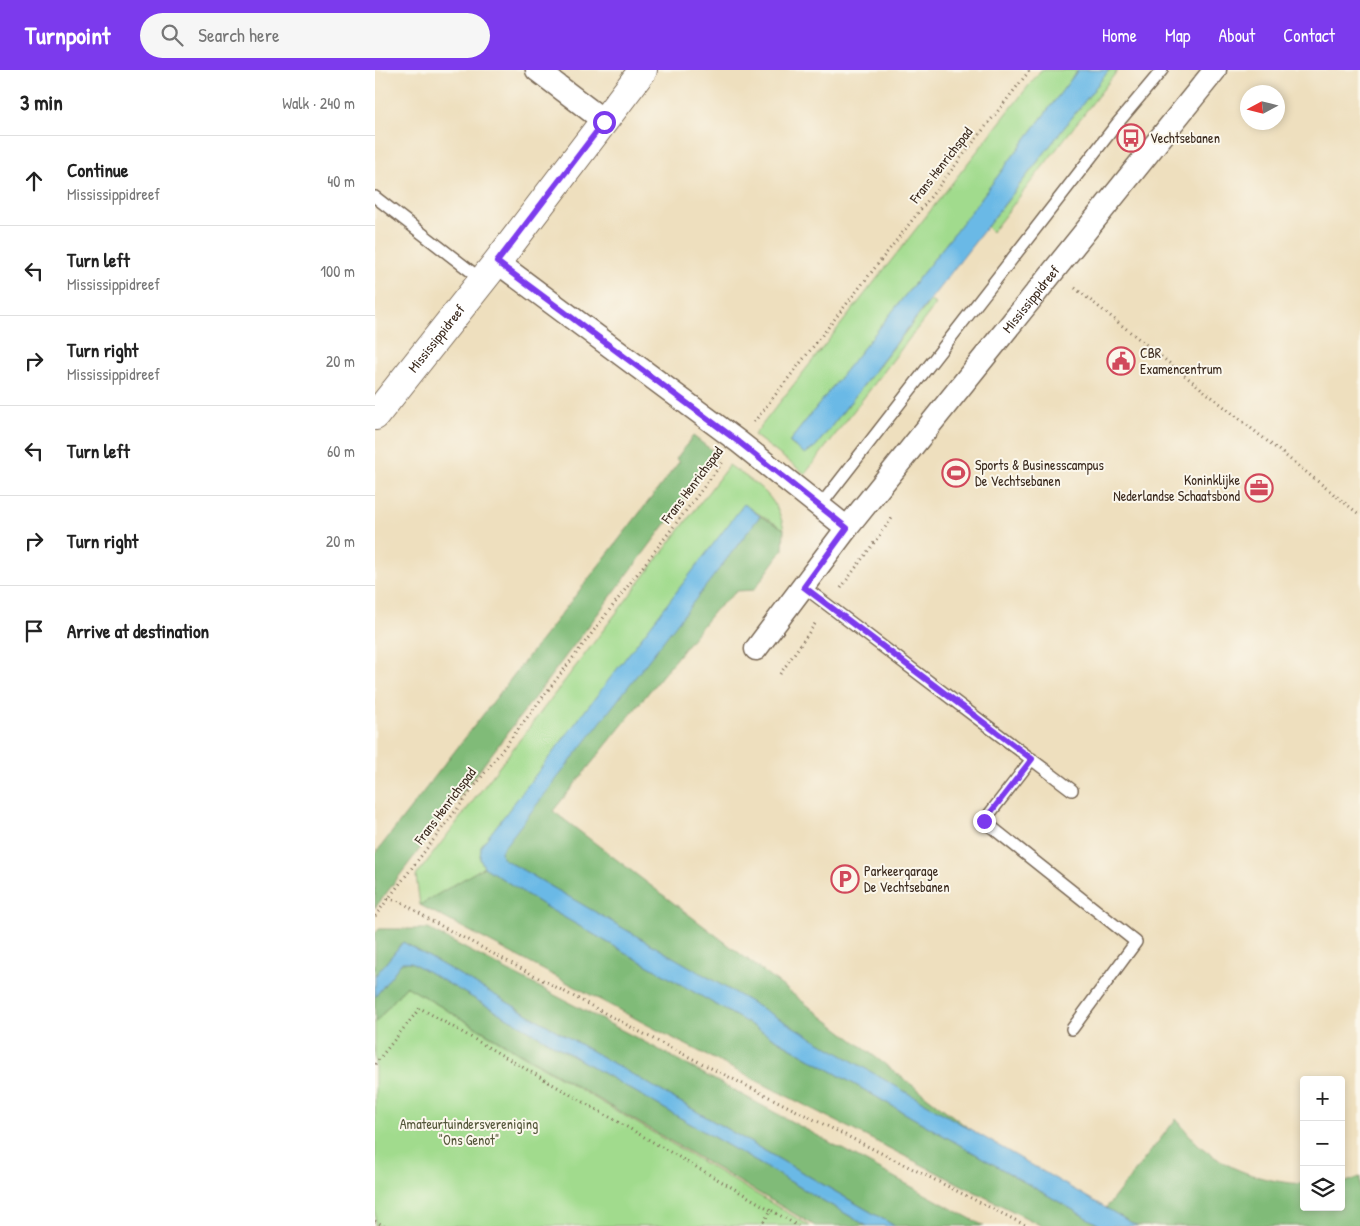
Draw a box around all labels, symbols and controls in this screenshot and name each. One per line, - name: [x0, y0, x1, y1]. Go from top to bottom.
- search box: [140, 13, 490, 58]
- text: Turnpoint: [25, 19, 110, 51]
- icon: search: [158, 21, 186, 49]
- text: Search here: [198, 22, 280, 48]
- text: Home: [1102, 23, 1137, 48]
- text: Map: [1165, 23, 1190, 48]
- text: About: [1218, 23, 1255, 48]
- text: Contact: [1283, 23, 1335, 48]
- north arrow: [1240, 85, 1285, 130]
- text: 3 min: [20, 88, 63, 117]
- text: Walk · 240 m: [282, 92, 355, 114]
- route start: [593, 111, 616, 134]
- street label: Frans Henrichspad: [904, 122, 977, 208]
- bus stop icon: Vechtsebanen: [1116, 123, 1146, 153]
- place label: Vechtsebanen: [1150, 128, 1220, 147]
- text: Continue: [67, 157, 128, 183]
- icon: ahead: [20, 167, 48, 195]
- text: 40 m: [327, 170, 355, 192]
- text: Mississippidreef: [67, 183, 160, 205]
- text: Turn left: [67, 247, 130, 273]
- icon: left: [20, 257, 48, 285]
- text: 100 m: [320, 260, 355, 282]
- street label: Mississippidreef: [998, 261, 1063, 337]
- text: Mississippidreef: [67, 273, 160, 295]
- street label: Mississippidreef: [403, 300, 469, 376]
- text: Turn right: [67, 337, 138, 363]
- place label: CBR Examencentrum: [1140, 343, 1222, 378]
- public building icon: CBR Examencentrum: [1106, 346, 1136, 376]
- icon: right: [20, 347, 48, 375]
- text: 20 m: [326, 350, 355, 372]
- text: Mississippidreef: [67, 363, 160, 385]
- icon: left: [20, 437, 48, 465]
- text: Turn left: [67, 438, 130, 464]
- text: 60 m: [327, 440, 355, 462]
- street label: Frans Henrichspad: [656, 442, 728, 528]
- place label: Sports & Businesscampus De Vechtsebanen: [975, 455, 1104, 490]
- sports icon: Sports & Businesscampus De Vechtsebanen: [941, 458, 971, 488]
- place label: Koninklijke Nederlandse Schaatsbond: [1113, 470, 1241, 505]
- office icon: Koninklijke Nederlandse Schaatsbond: [1244, 473, 1274, 503]
- icon: right: [20, 527, 48, 555]
- text: Turn right: [67, 528, 138, 554]
- text: 20 m: [326, 530, 355, 552]
- icon: arrive: [20, 617, 48, 645]
- text: Arrive at destination: [67, 618, 209, 644]
- street label: Frans Henrichspad: [409, 763, 481, 849]
- route end: [973, 810, 996, 833]
- place label: Parkeergarage De Vechtsebanen: [864, 861, 949, 896]
- parking icon: Parkeergarage De Vechtsebanen: [830, 864, 860, 894]
- map controls: [1300, 1076, 1345, 1211]
- button: +: [1300, 1076, 1345, 1121]
- park label: Amateurtuindersvereniging "Ons Genot": [400, 1114, 538, 1149]
- button: −: [1300, 1121, 1345, 1166]
- button: layers: [1300, 1166, 1345, 1211]

